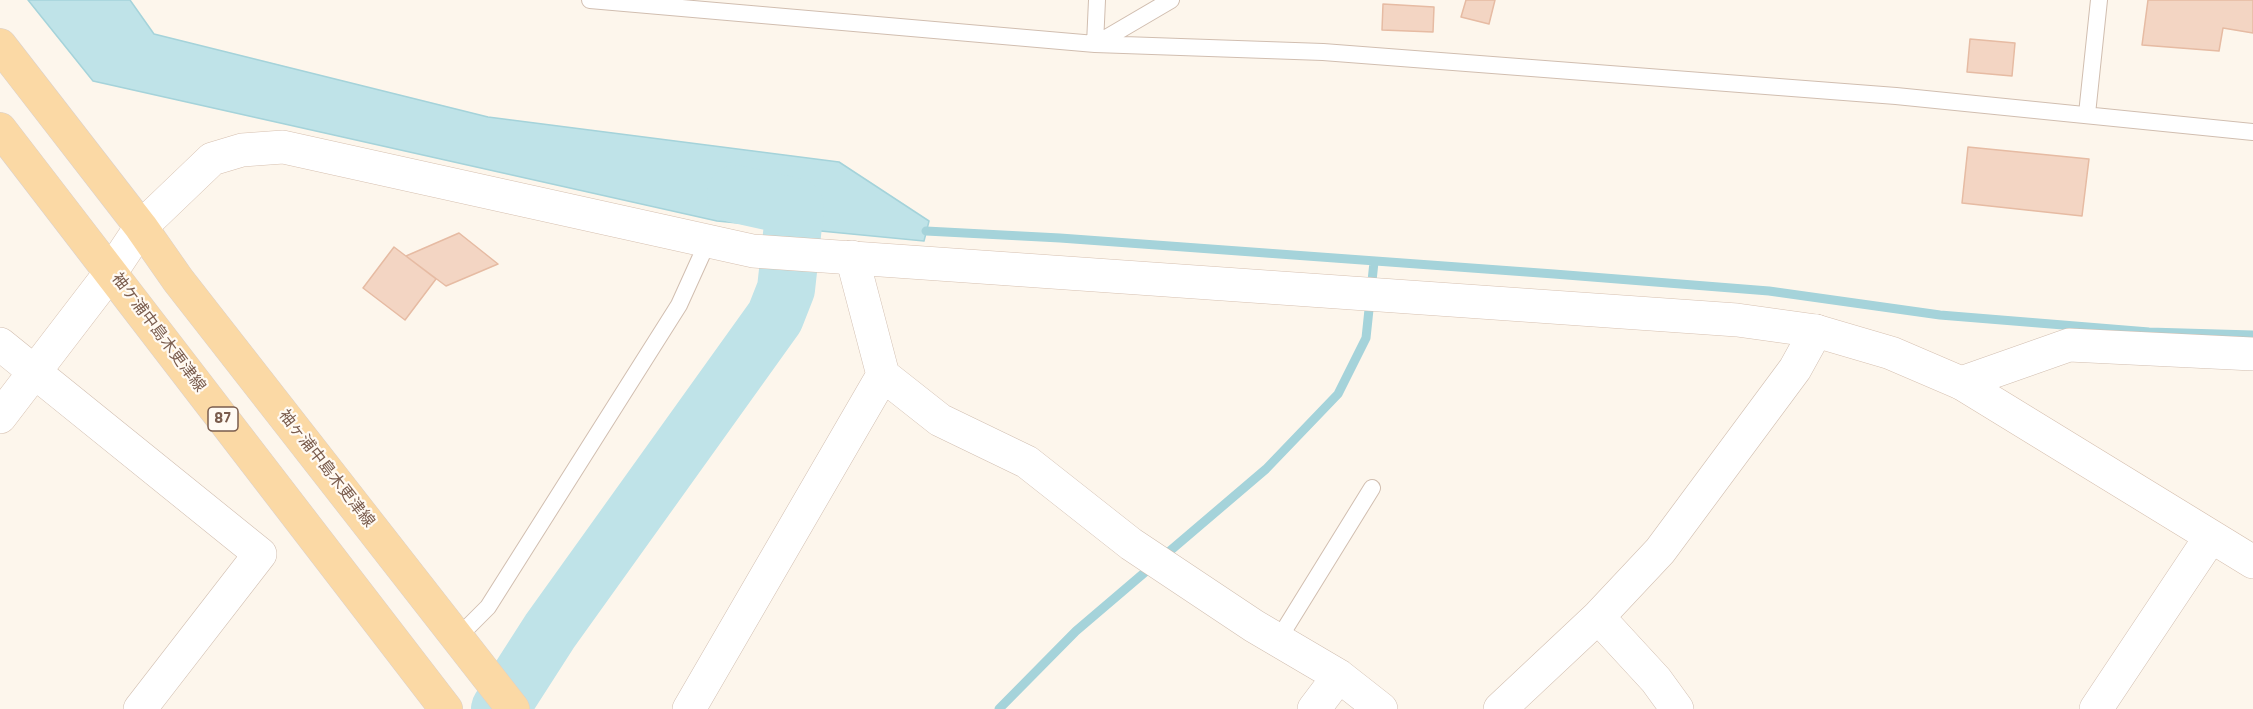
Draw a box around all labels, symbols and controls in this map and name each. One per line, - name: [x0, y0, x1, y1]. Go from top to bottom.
- street label: 袖ケ浦中島木更津線: [107, 270, 209, 396]
- street label: 袖ヶ浦中島木更津線: [274, 406, 378, 532]
- road number: 87: [208, 407, 238, 431]

